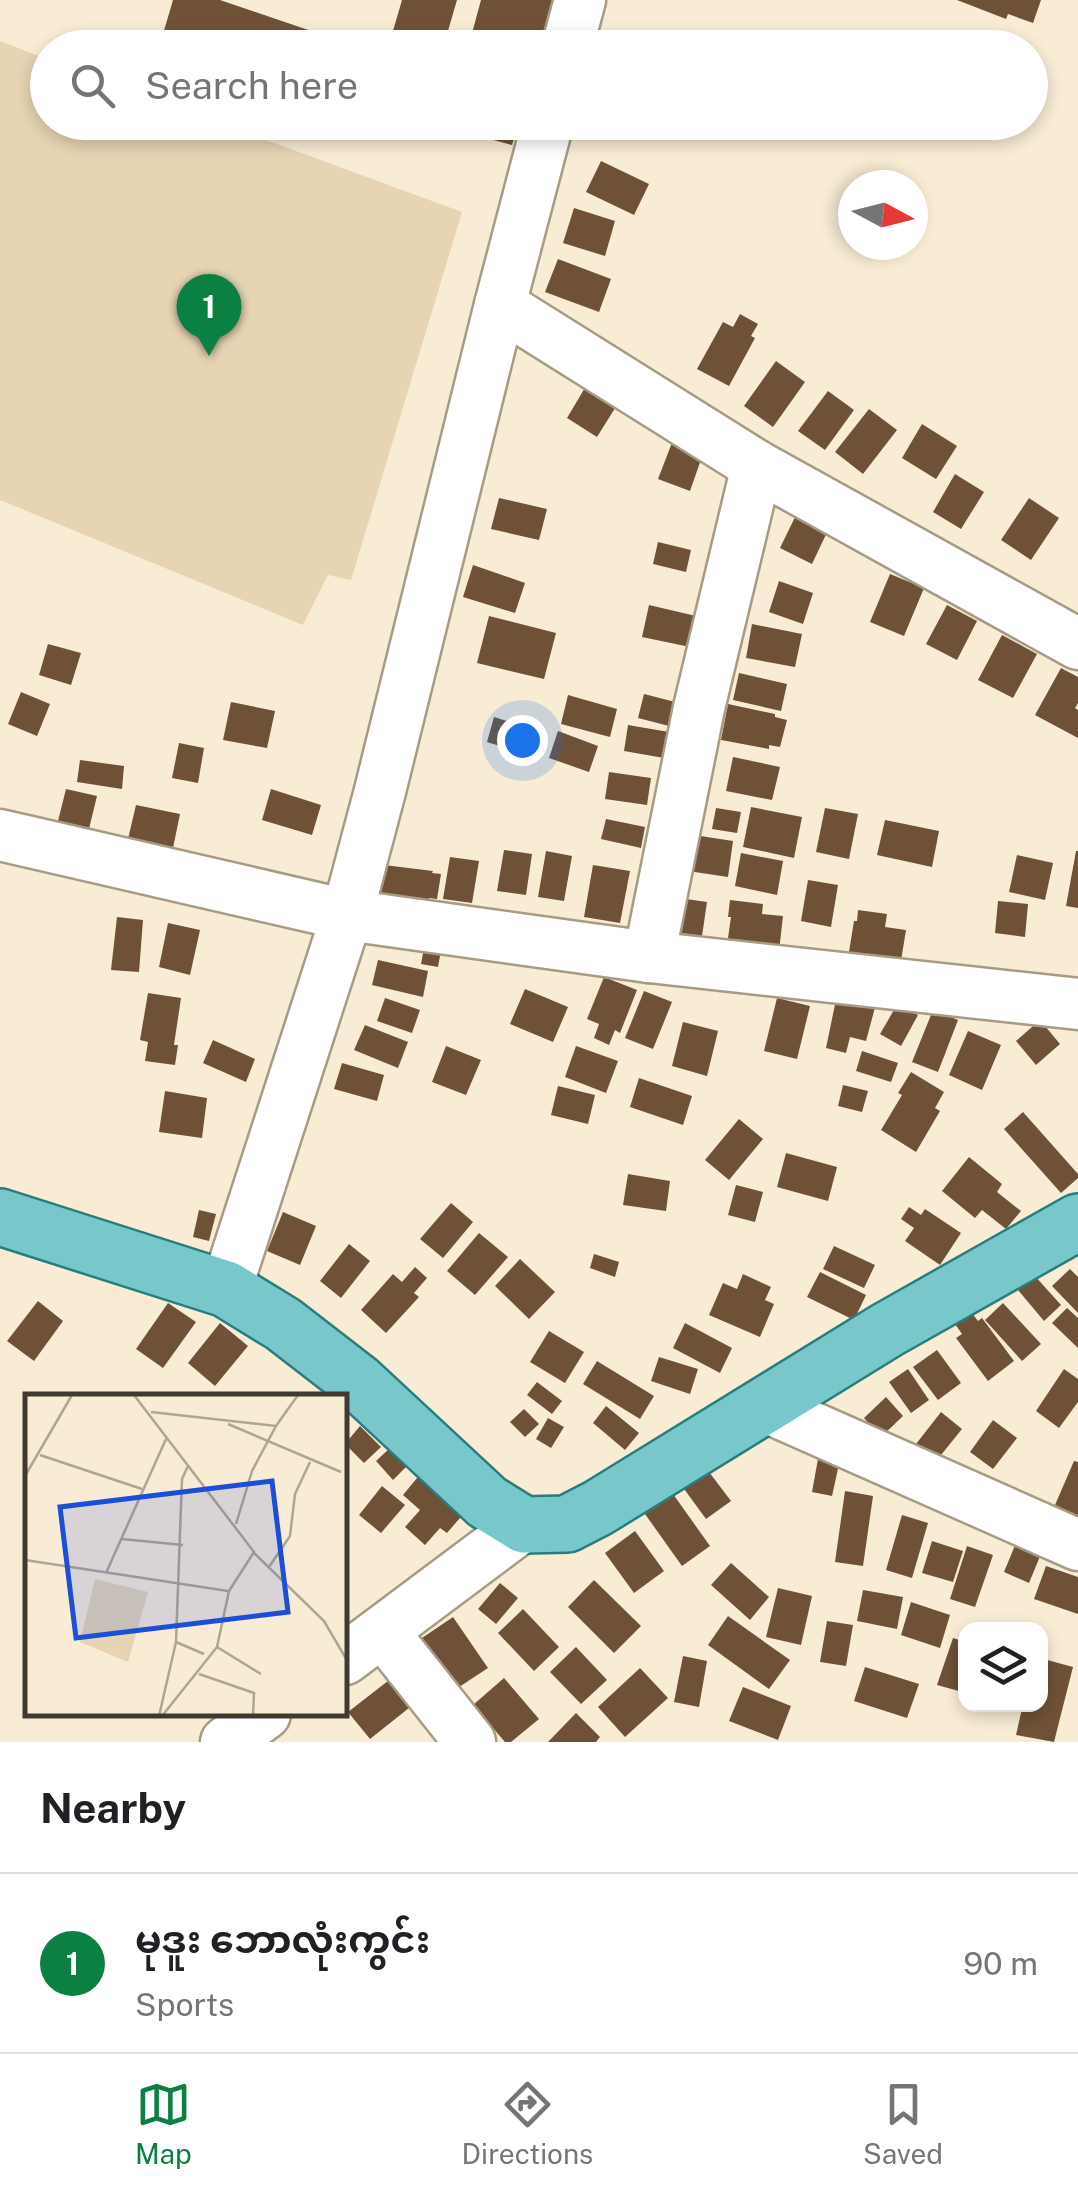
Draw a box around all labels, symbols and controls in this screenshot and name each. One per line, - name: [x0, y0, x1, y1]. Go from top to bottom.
- search box: [30, 30, 1048, 140]
- icon: search: [65, 58, 120, 113]
- text: Search here: [145, 63, 358, 108]
- north arrow: [838, 170, 928, 260]
- pin: 1: [176, 274, 242, 356]
- your location: [497, 715, 548, 766]
- inset map: [25, 1394, 348, 1717]
- map controls: [958, 1622, 1048, 1712]
- button: layers: [958, 1622, 1048, 1712]
- text: Nearby: [40, 1783, 186, 1832]
- text: မုဒူး ဘောလုံးကွင်း: [135, 1917, 430, 1962]
- text: 1: [66, 1945, 79, 1982]
- text: 90 m: [963, 1945, 1038, 1982]
- text: Sports: [135, 1986, 234, 2023]
- tab: Map: [135, 2077, 192, 2170]
- tab: Directions: [462, 2077, 593, 2170]
- tab: Saved: [863, 2077, 943, 2170]

